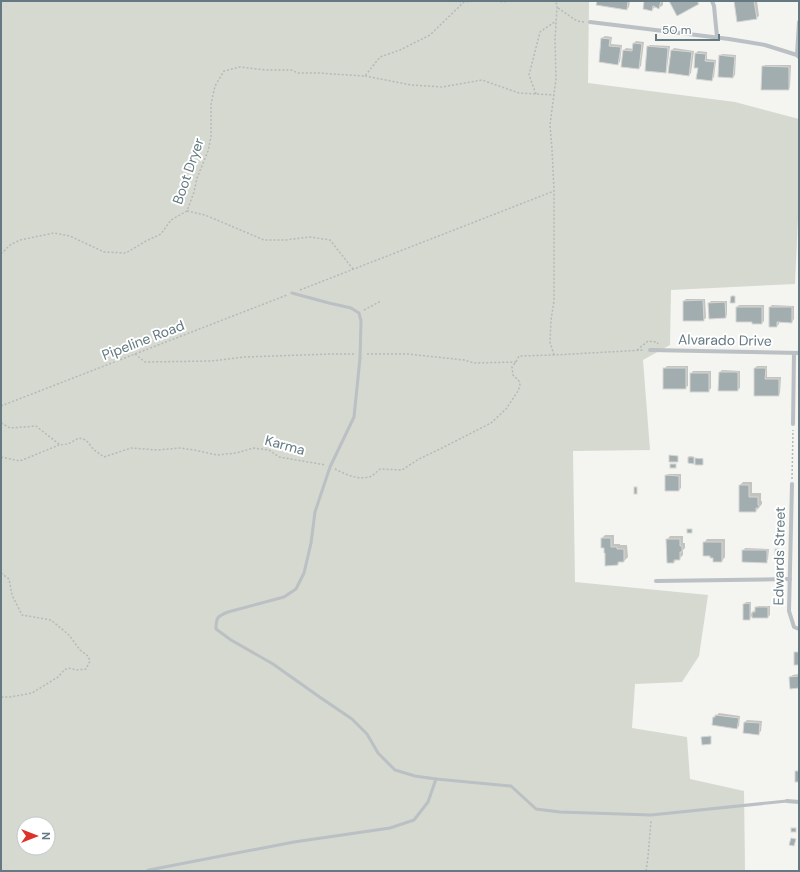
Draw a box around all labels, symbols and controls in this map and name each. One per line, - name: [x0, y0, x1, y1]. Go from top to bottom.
- scale bar: [656, 16, 719, 42]
- text: 50 m: [662, 22, 691, 38]
- street label: Boot Dryer: [168, 135, 208, 207]
- street label: Pipeline Road: [99, 316, 187, 364]
- street label: Alvarado Drive: [678, 330, 772, 350]
- street label: Karma: [263, 431, 307, 459]
- street label: Edwards Street: [769, 506, 789, 606]
- north arrow: [16, 816, 56, 856]
- text: N: [39, 832, 53, 840]

